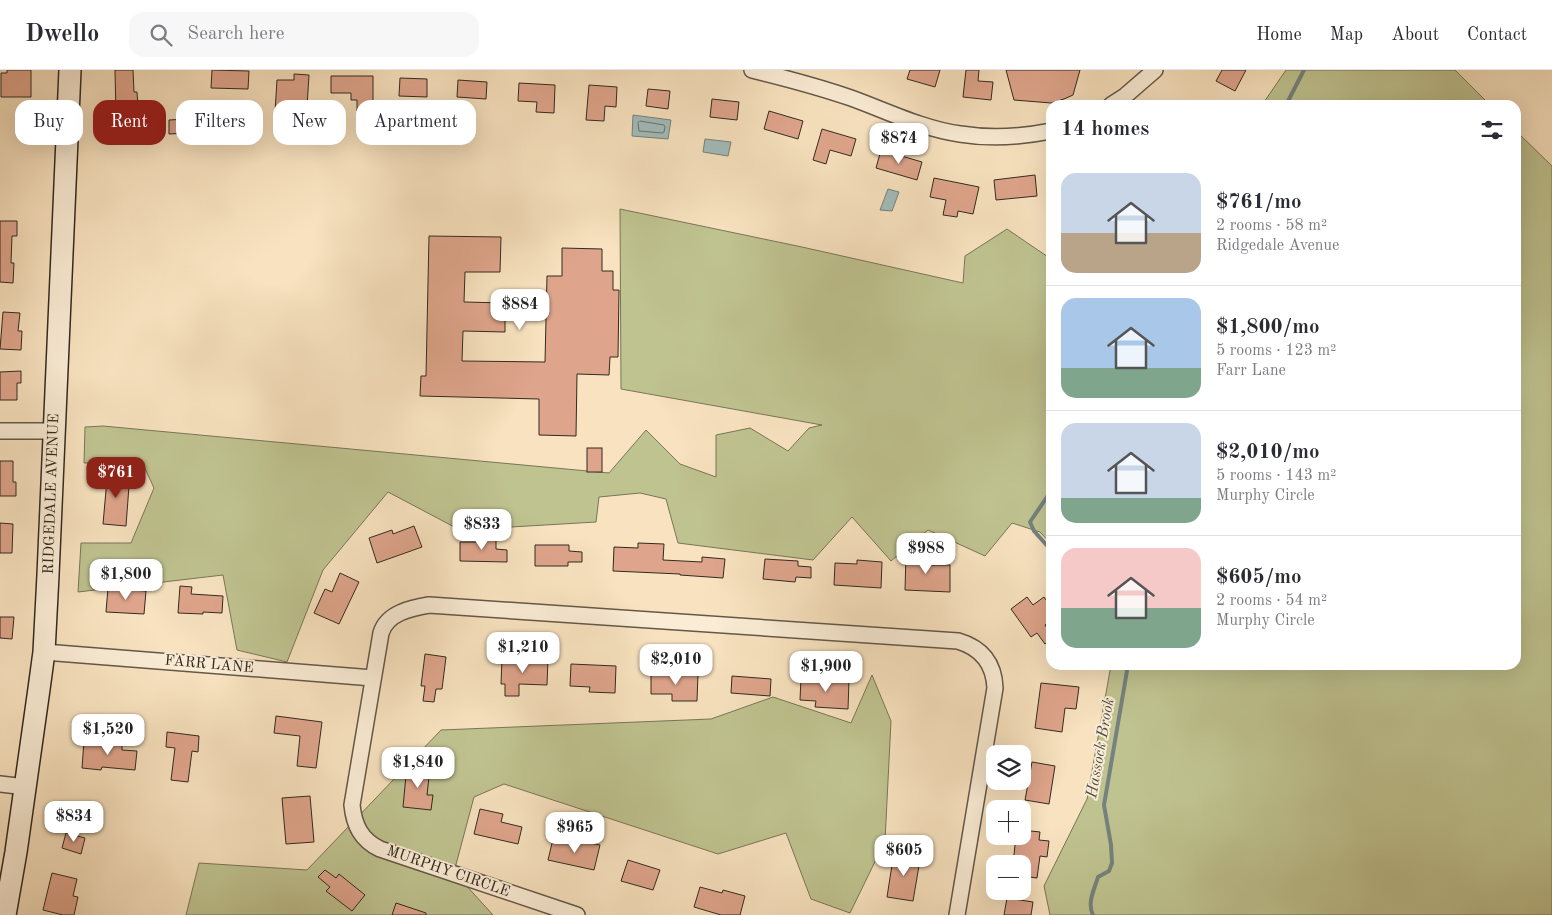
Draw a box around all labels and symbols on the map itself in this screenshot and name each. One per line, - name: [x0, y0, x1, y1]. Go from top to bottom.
- pin: $874: [869, 122, 929, 165]
- pin: $884: [490, 288, 550, 331]
- street label: RIDGEDALE AVENUE: [42, 413, 62, 575]
- pin: $761: [86, 456, 146, 499]
- pin: $833: [452, 508, 512, 551]
- pin: $988: [896, 532, 956, 575]
- pin: $1,800: [85, 558, 167, 601]
- pin: $1,210: [482, 632, 564, 674]
- pin: $2,010: [635, 644, 717, 686]
- pin: $1,900: [785, 650, 867, 693]
- street label: FARR LANE: [164, 654, 254, 676]
- water label: Hassock Brook: [1084, 696, 1118, 801]
- pin: $1,520: [67, 714, 149, 756]
- pin: $1,840: [377, 746, 459, 789]
- pin: $834: [44, 800, 104, 843]
- pin: $965: [545, 812, 605, 854]
- pin: $605: [874, 834, 934, 877]
- street label: MURPHY CIRCLE: [384, 844, 512, 900]

